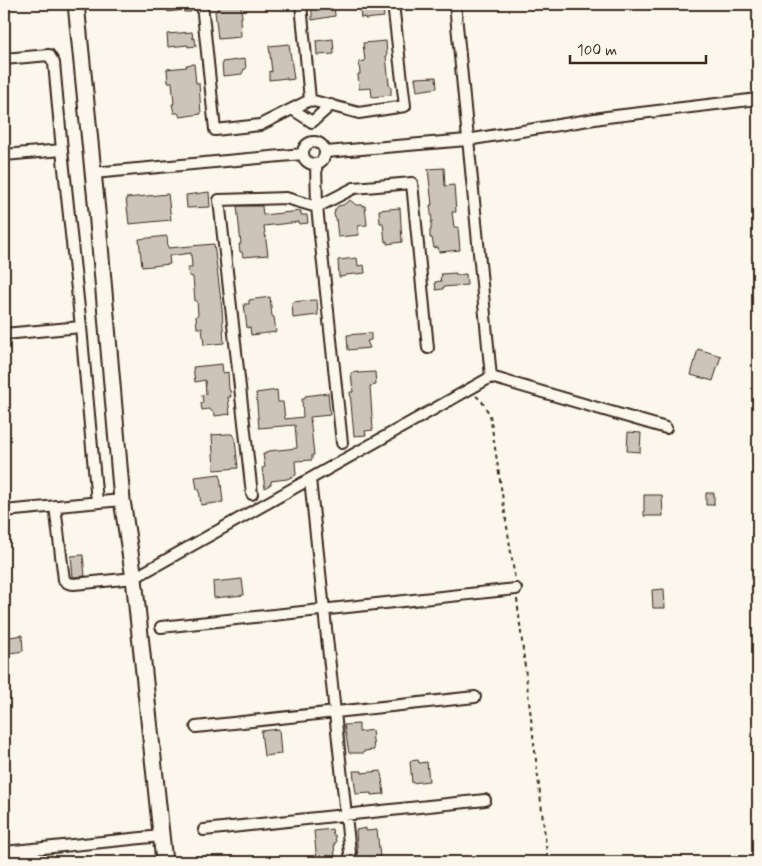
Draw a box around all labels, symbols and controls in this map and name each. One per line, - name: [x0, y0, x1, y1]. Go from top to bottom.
- scale bar: [570, 32, 706, 64]
- text: 100 m: [577, 41, 617, 61]

